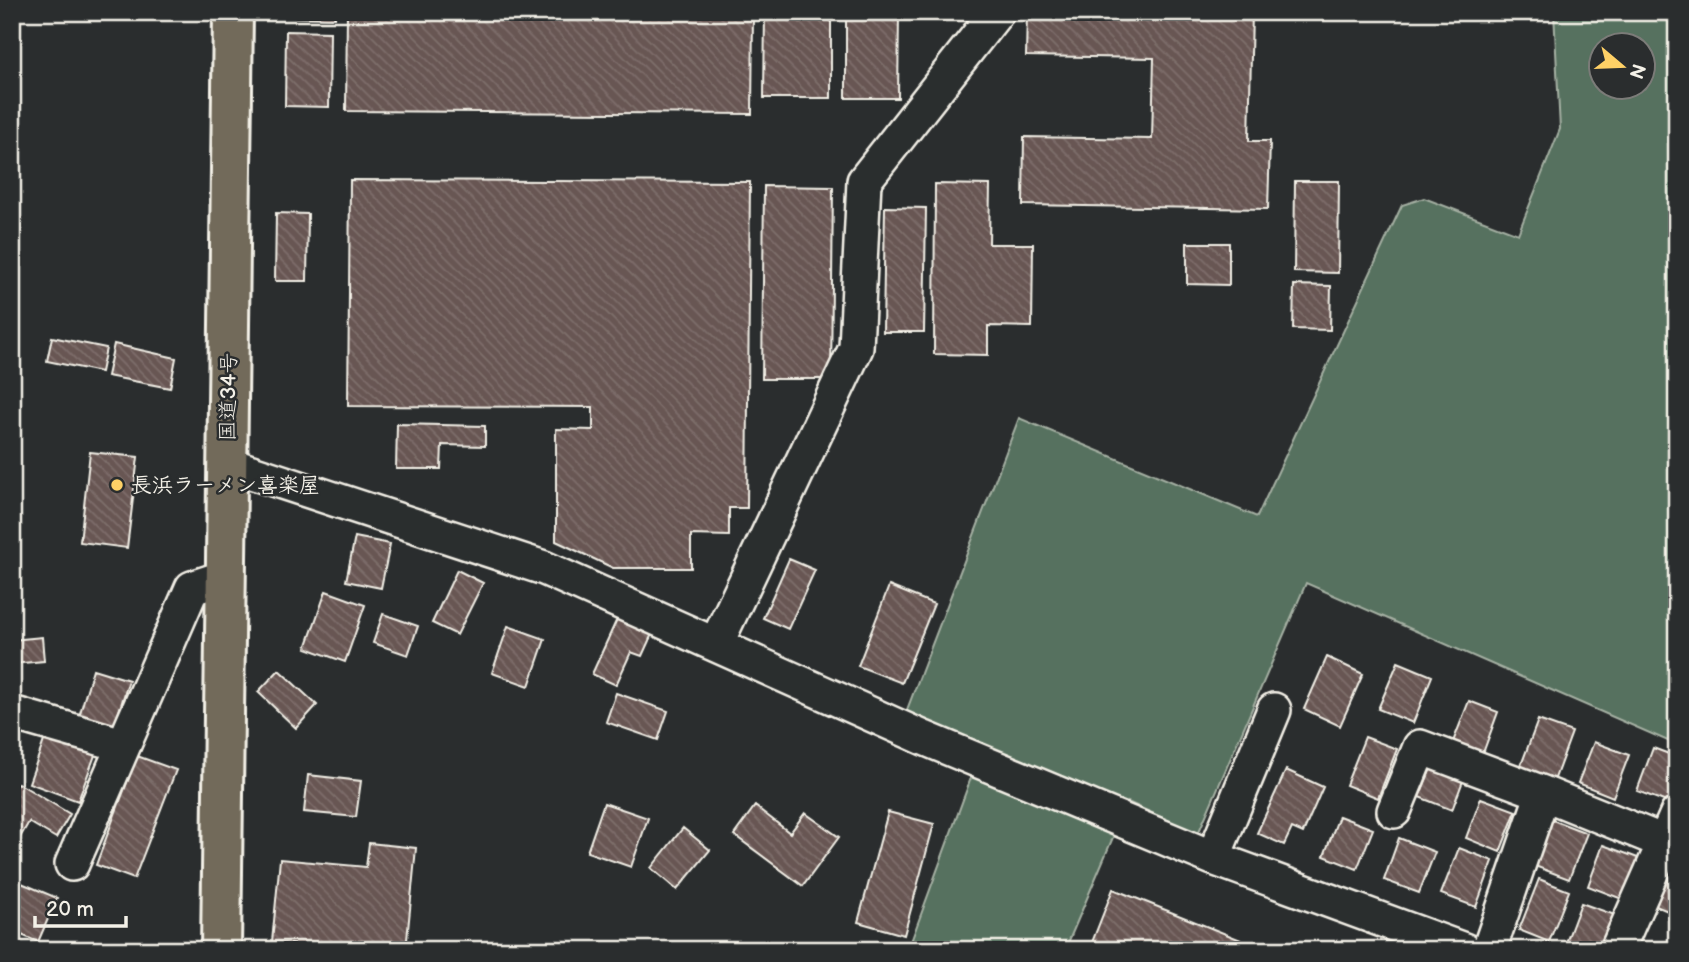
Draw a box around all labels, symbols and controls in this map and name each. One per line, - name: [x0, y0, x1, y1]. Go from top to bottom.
- north arrow: [1588, 32, 1658, 102]
- text: N: [1623, 61, 1650, 82]
- street label: 国道34号: [215, 352, 242, 442]
- place label: 長浜ラーメン喜楽屋: [131, 473, 320, 498]
- marker: 長浜ラーメン喜楽屋: [109, 477, 125, 493]
- scale bar: [35, 885, 126, 929]
- text: 20 m: [46, 897, 94, 922]

